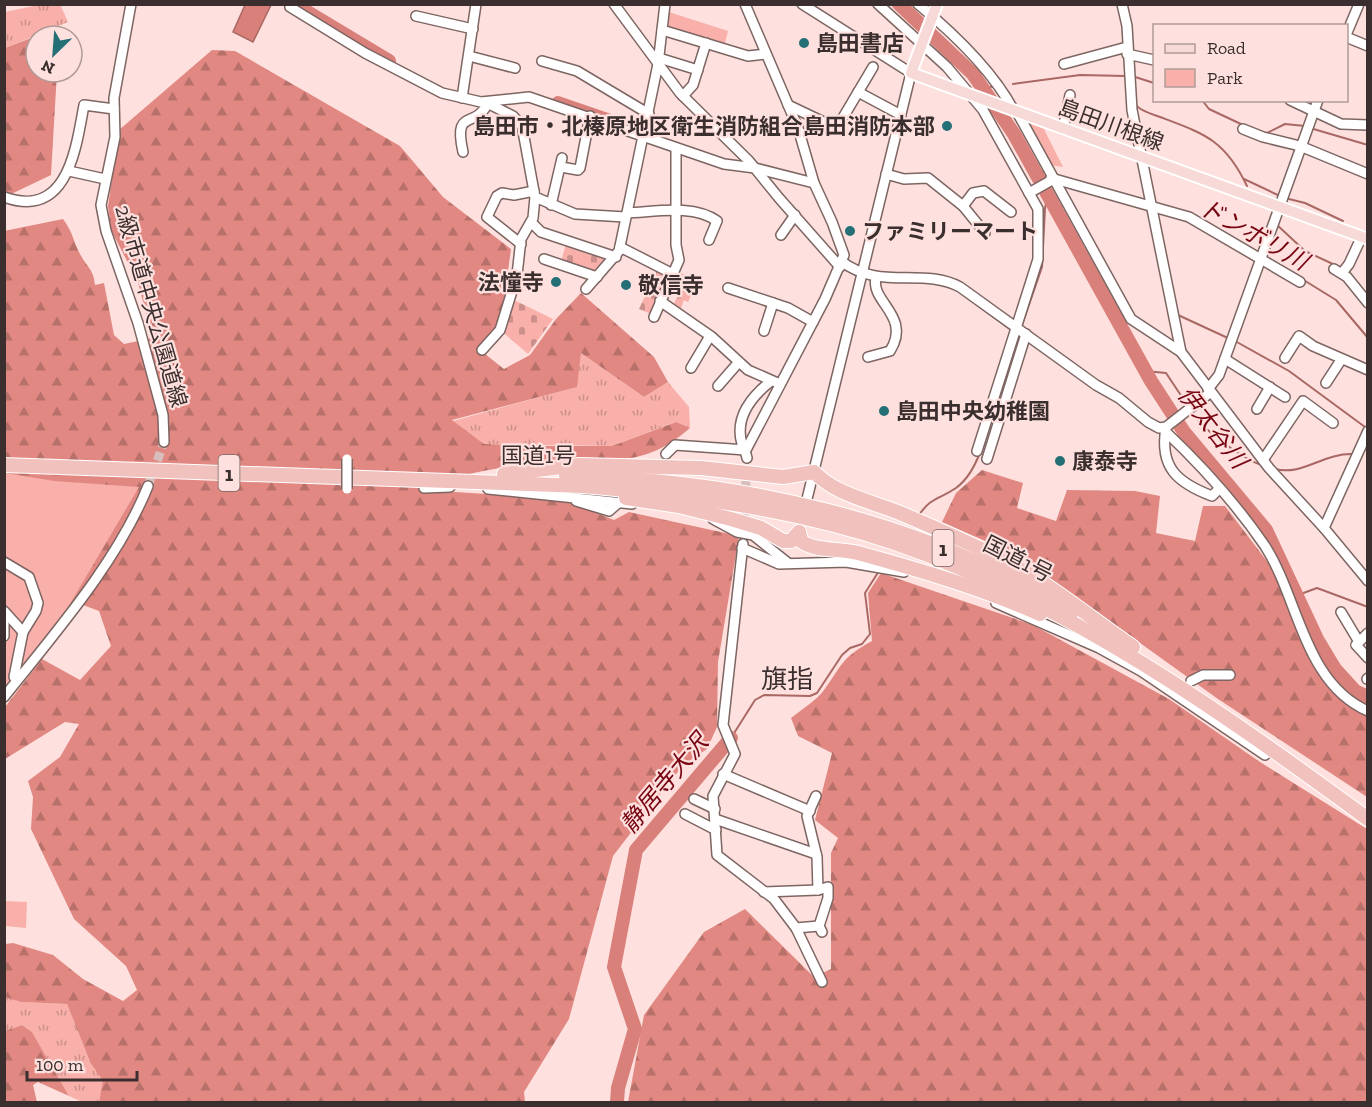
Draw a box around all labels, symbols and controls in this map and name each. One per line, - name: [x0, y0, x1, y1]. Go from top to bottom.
- north arrow: [24, 24, 84, 84]
- legend: [1153, 24, 1348, 102]
- place label: 島田書店: [816, 30, 904, 57]
- marker: 島田書店: [797, 36, 811, 50]
- text: Road: [1207, 37, 1246, 59]
- text: N: [38, 56, 57, 78]
- text: Park: [1207, 67, 1243, 89]
- street label: 島田川根線: [1055, 94, 1167, 156]
- place label: 島田市・北榛原地区衛生消防組合島田消防本部: [473, 113, 935, 140]
- marker: 島田市・北榛原地区衛生消防組合島田消防本部: [940, 119, 954, 133]
- water label: ドンボリ川: [1194, 192, 1316, 277]
- street label: 2級市道中央公園道線: [109, 202, 193, 410]
- place label: ファミリーマート: [862, 218, 1038, 245]
- marker: ファミリーマート: [843, 224, 857, 238]
- place label: 法憧寺: [478, 269, 544, 296]
- place label: 敬信寺: [638, 272, 704, 299]
- marker: 法憧寺: [549, 275, 563, 289]
- marker: 敬信寺: [619, 278, 633, 292]
- water label: 伊太谷川: [1172, 380, 1256, 476]
- place label: 島田中央幼稚園: [896, 398, 1050, 425]
- marker: 島田中央幼稚園: [877, 404, 891, 418]
- street label: 国道1号: [501, 442, 575, 469]
- place label: 康泰寺: [1072, 448, 1138, 475]
- marker: 康泰寺: [1053, 454, 1067, 468]
- road number: 1: [218, 455, 240, 491]
- road number: 1: [932, 530, 954, 566]
- street label: 国道1号: [979, 530, 1057, 588]
- district label: 旗指: [761, 663, 813, 695]
- water label: 静居寺大沢: [614, 725, 716, 838]
- scale bar: [27, 1044, 136, 1082]
- text: 100 m: [36, 1054, 84, 1076]

